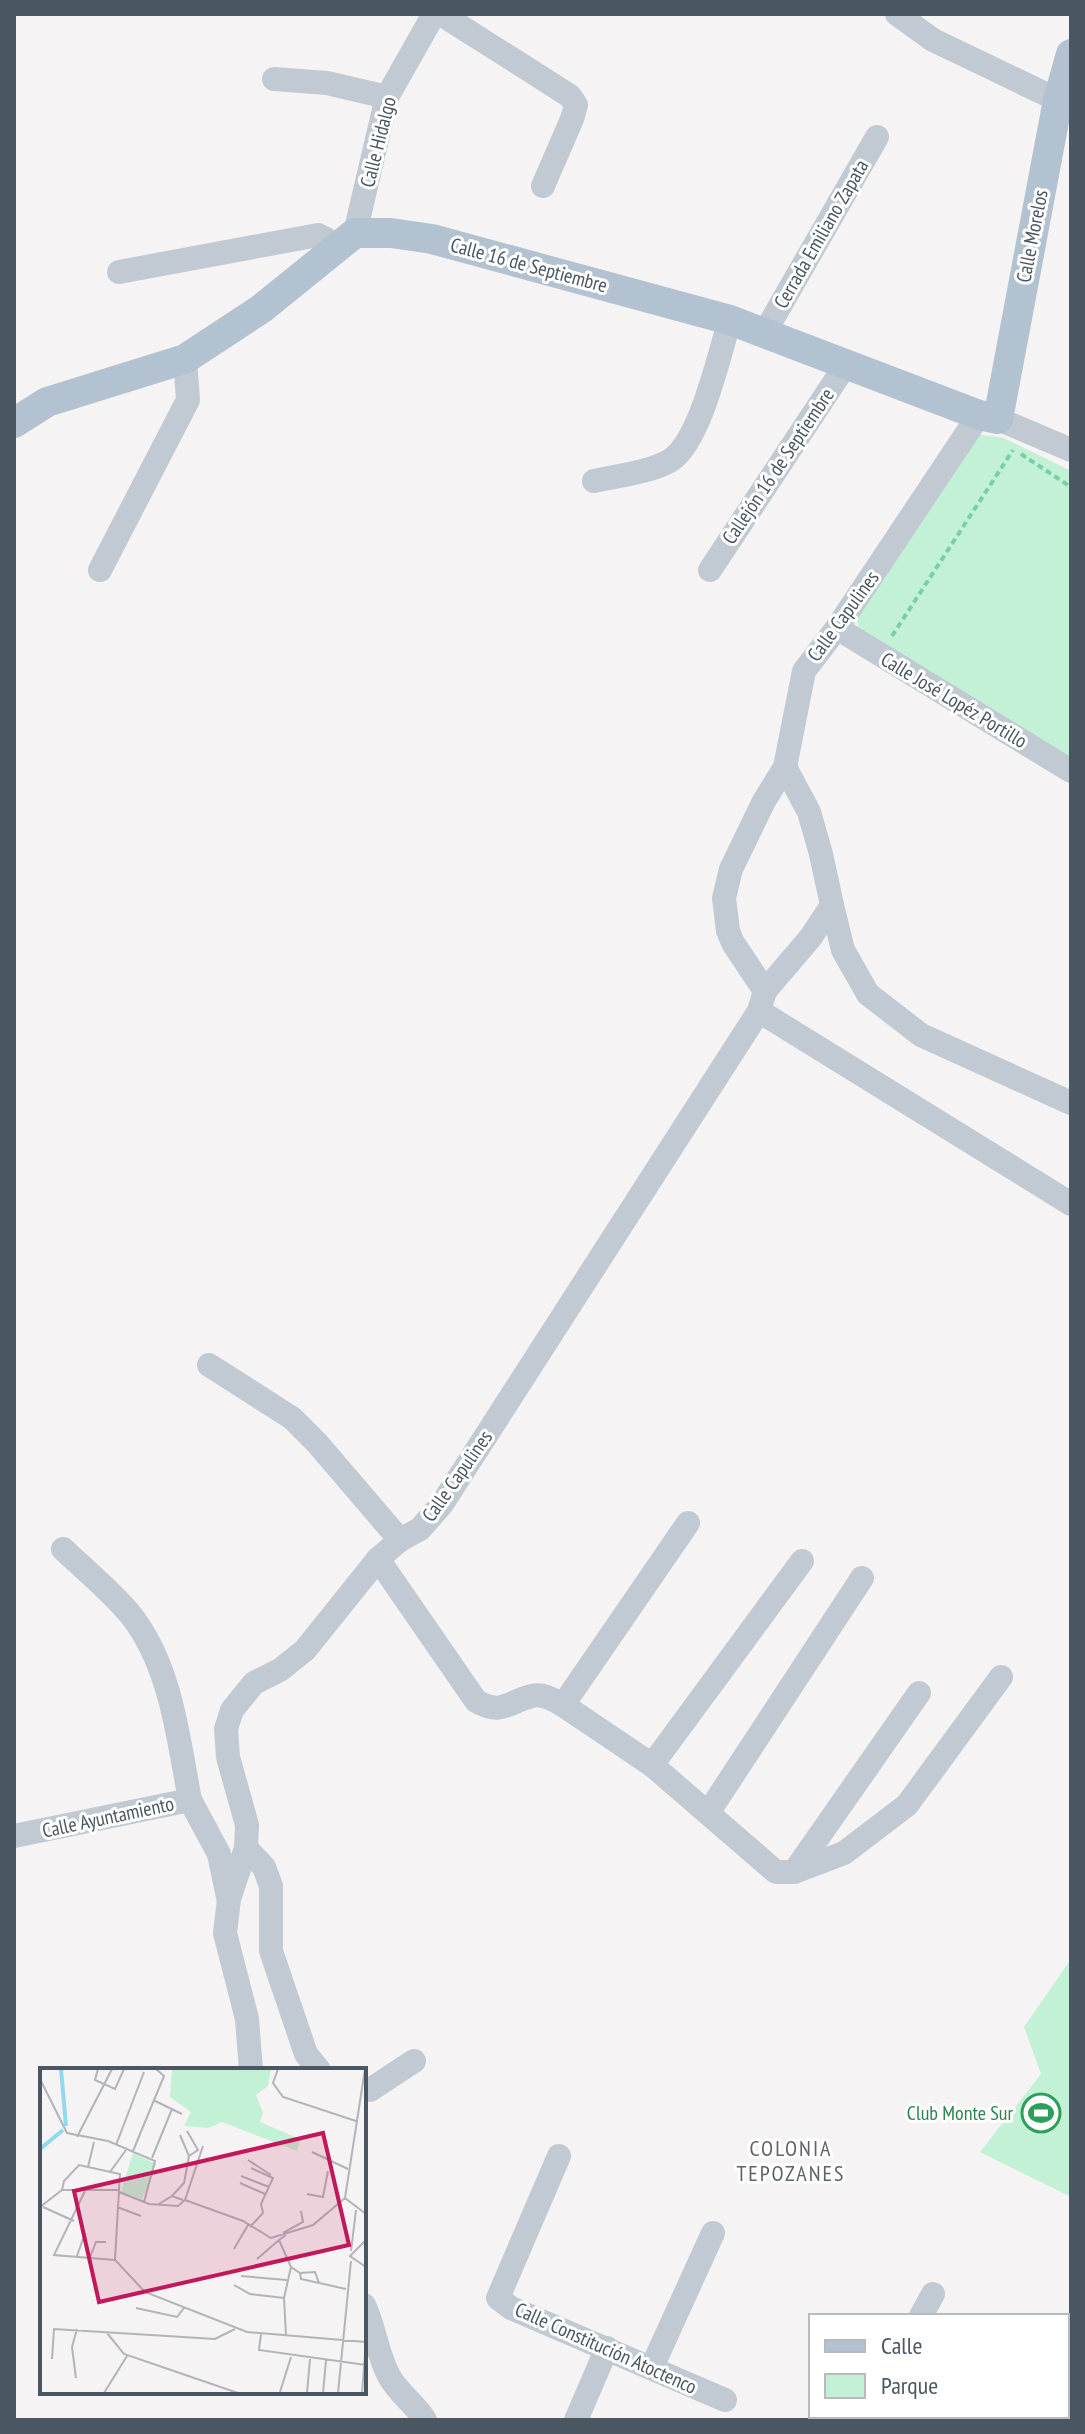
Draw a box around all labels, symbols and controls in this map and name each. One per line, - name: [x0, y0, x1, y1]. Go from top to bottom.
- street label: Calle Hidalgo: [354, 94, 402, 190]
- street label: Cerrada Emiliano Zapata: [768, 155, 874, 313]
- street label: Calle Morelos: [1010, 187, 1054, 285]
- street label: Calle 16 de Septiembre: [448, 232, 610, 298]
- street label: Callejón 16 de Septiembre: [716, 383, 840, 549]
- street label: Calle Capulines: [801, 565, 885, 666]
- street label: Calle José Lopéz Portillo: [876, 646, 1032, 754]
- street label: Calle Capulines: [416, 1425, 498, 1527]
- street label: Calle Ayuntamiento: [40, 1790, 176, 1844]
- inset map: [40, 2068, 366, 2394]
- sports icon: Club Monte Sur: [1020, 2092, 1062, 2134]
- place label: Club Monte Sur: [907, 2100, 1014, 2126]
- district label: COLONIA TEPOZANES: [737, 2134, 845, 2187]
- street label: Calle Constitución Atoctenco: [511, 2296, 701, 2400]
- legend: [809, 2314, 1069, 2418]
- text: Calle: [881, 2330, 922, 2361]
- text: Parque: [881, 2370, 938, 2401]

